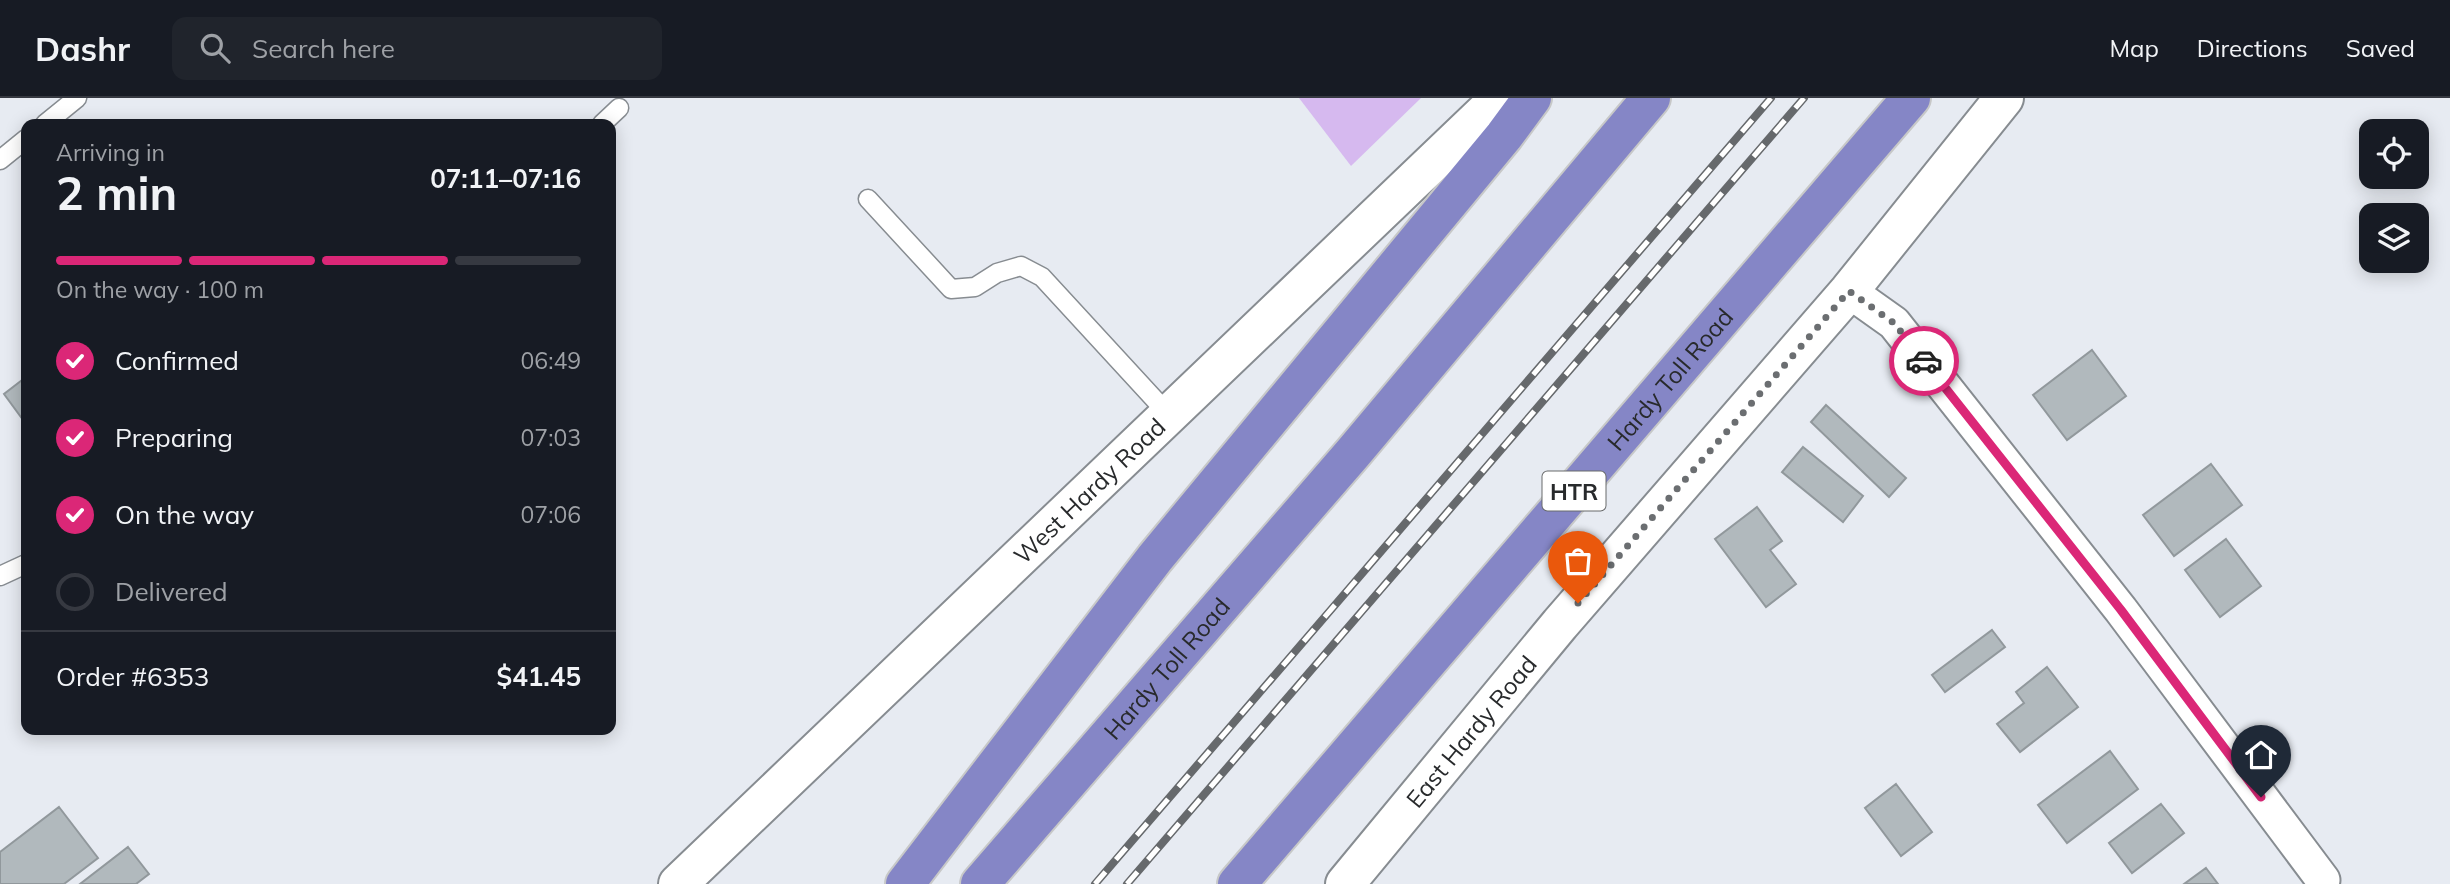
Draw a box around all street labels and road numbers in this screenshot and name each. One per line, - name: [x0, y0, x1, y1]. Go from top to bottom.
- street label: Hardy Toll Road: [1601, 302, 1739, 456]
- street label: West Hardy Road: [1007, 411, 1171, 570]
- road number: HTR: [1542, 472, 1606, 510]
- street label: Hardy Toll Road: [1097, 591, 1236, 746]
- street label: East Hardy Road: [1400, 649, 1543, 814]

